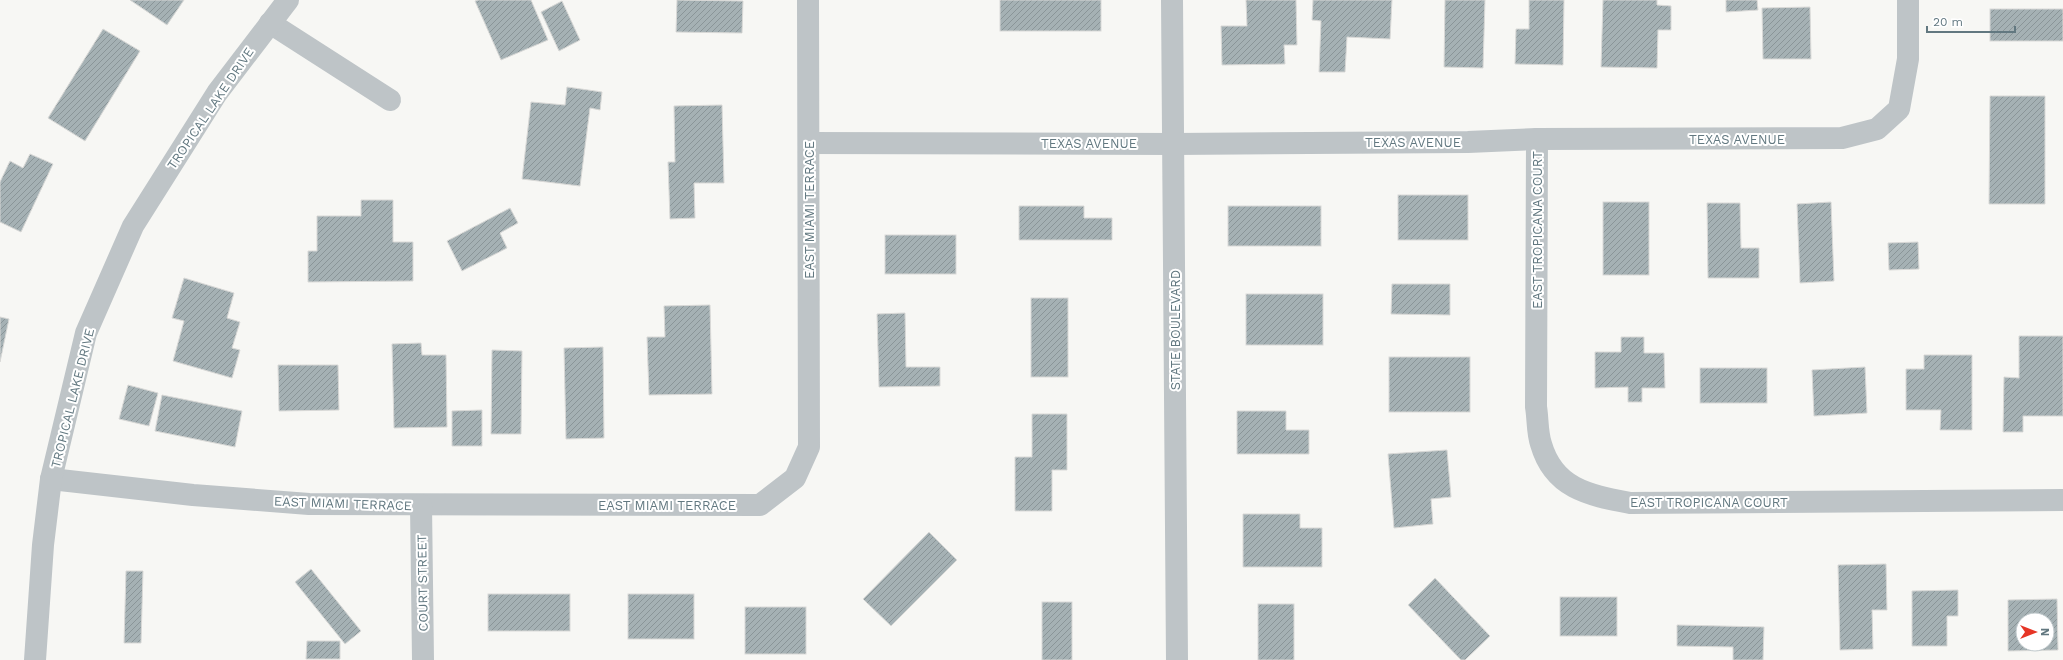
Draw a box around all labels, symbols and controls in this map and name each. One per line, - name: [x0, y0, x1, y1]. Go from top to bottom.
- scale bar: [1927, 8, 2015, 34]
- text: 20 m: [1933, 15, 1963, 29]
- street label: TROPICAL LAKE DRIVE: [164, 45, 257, 172]
- street label: TEXAS AVENUE: [1689, 132, 1785, 147]
- street label: TEXAS AVENUE: [1365, 135, 1461, 150]
- street label: TEXAS AVENUE: [1041, 136, 1137, 151]
- street label: EAST MIAMI TERRACE: [802, 141, 817, 279]
- street label: EAST TROPICANA COURT: [1530, 151, 1545, 309]
- street label: STATE BOULEVARD: [1168, 270, 1183, 390]
- street label: TROPICAL LAKE DRIVE: [48, 327, 97, 470]
- street label: EAST MIAMI TERRACE: [274, 494, 412, 513]
- street label: EAST TROPICANA COURT: [1630, 495, 1788, 510]
- street label: EAST MIAMI TERRACE: [598, 498, 736, 513]
- street label: COURT STREET: [414, 534, 431, 632]
- north arrow: [2015, 612, 2055, 652]
- text: N: [2038, 628, 2051, 636]

